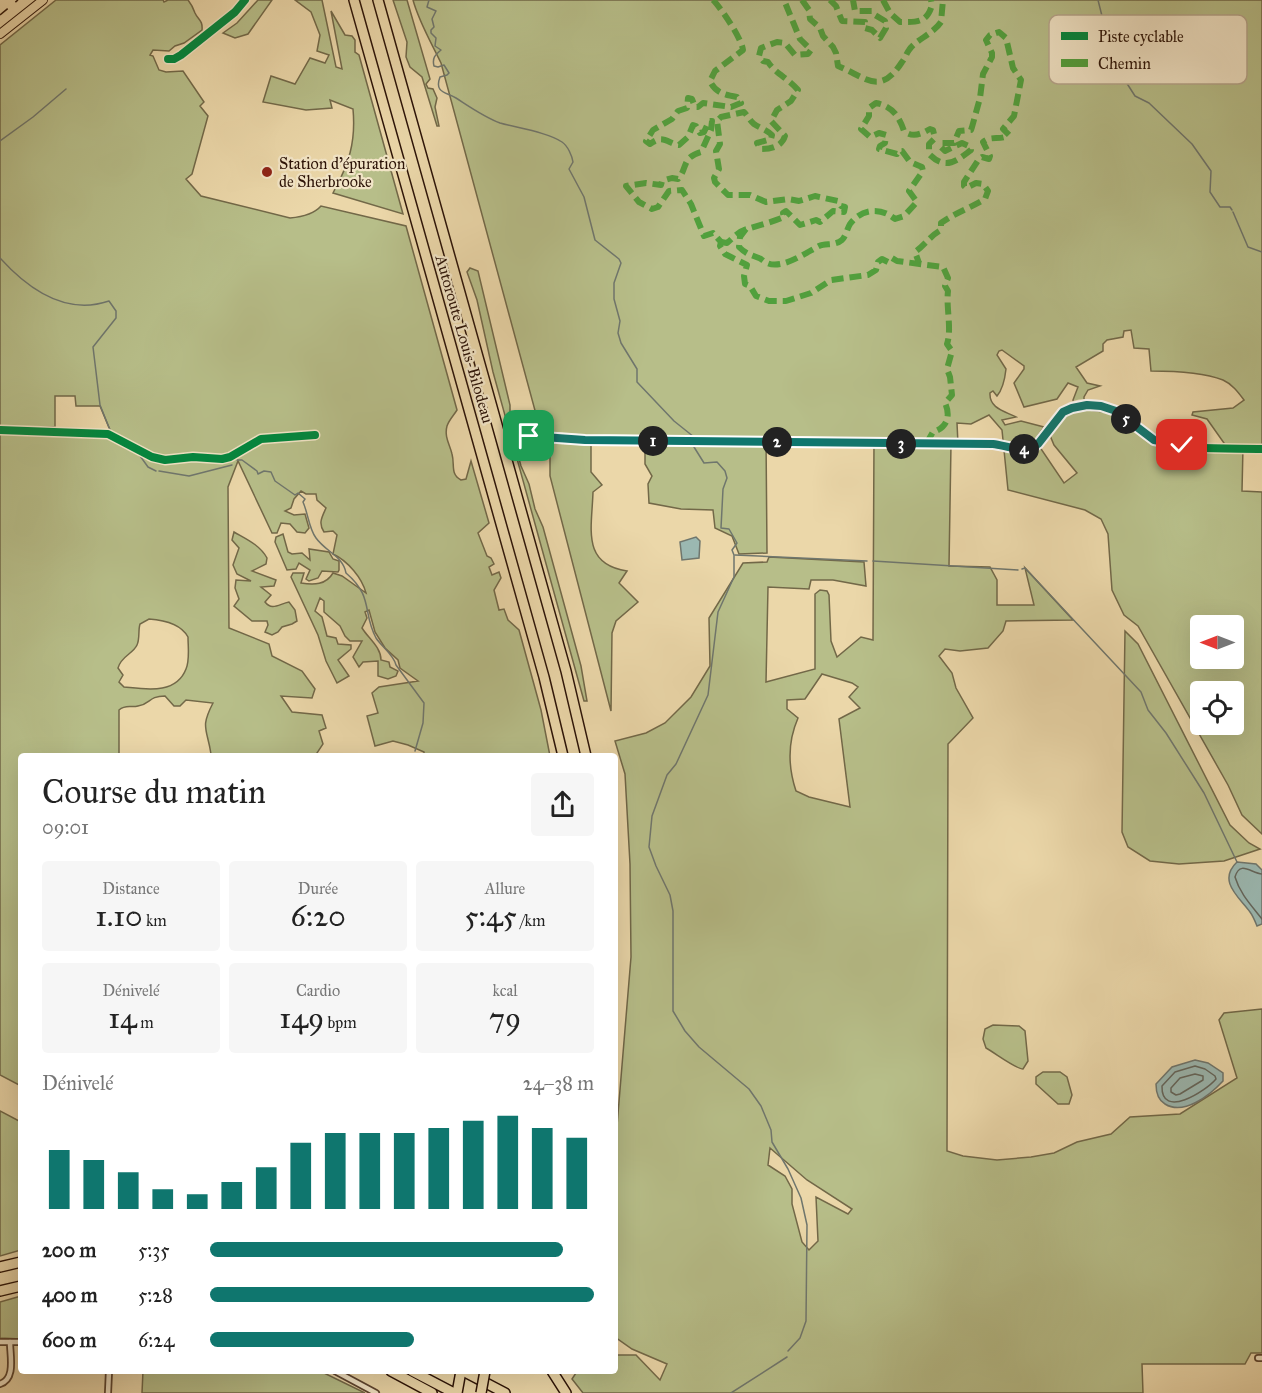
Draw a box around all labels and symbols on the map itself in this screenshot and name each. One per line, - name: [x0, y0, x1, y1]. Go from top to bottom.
- legend: [1049, 15, 1247, 84]
- text: Piste cyclable: [1098, 27, 1184, 46]
- text: Chemin: [1098, 54, 1151, 73]
- place label: Station d'épuration de Sherbrooke: [279, 154, 406, 191]
- marker: Station d'épuration de Sherbrooke: [260, 165, 274, 179]
- street label: Autoroute Louis-Bilodeau: [431, 252, 498, 426]
- pin: 5: [1111, 404, 1141, 434]
- pin: [503, 410, 554, 461]
- pin: [1156, 419, 1207, 470]
- pin: 1: [638, 426, 668, 456]
- pin: 2: [762, 427, 792, 457]
- pin: 3: [886, 429, 916, 459]
- pin: 4: [1009, 434, 1039, 464]
- north arrow: [1190, 615, 1244, 669]

